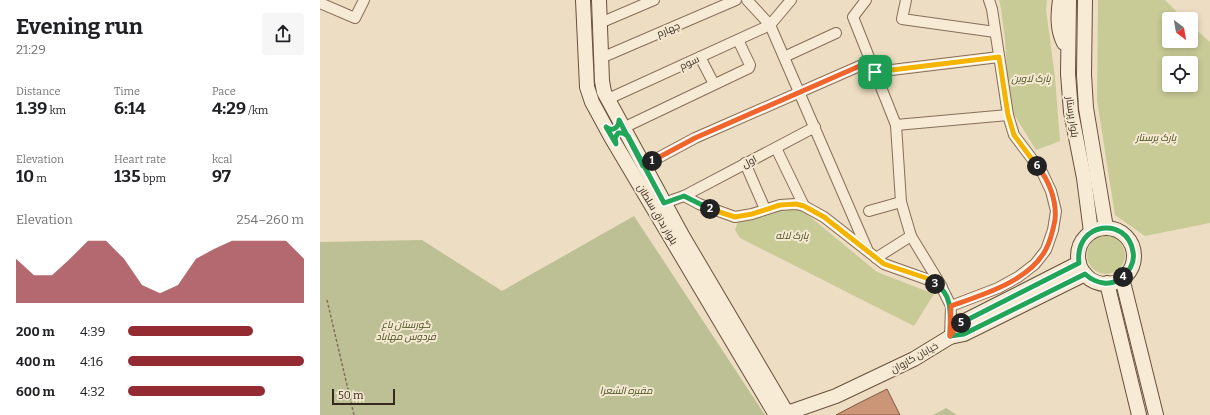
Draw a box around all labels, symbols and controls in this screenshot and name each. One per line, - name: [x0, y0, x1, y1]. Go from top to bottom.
- north arrow: [1162, 12, 1198, 48]
- map controls: [1162, 12, 1198, 92]
- text: Evening run: [16, 13, 143, 40]
- button: share: [262, 13, 304, 55]
- street label: چهارم: [655, 20, 682, 41]
- text: 21:29: [16, 42, 46, 57]
- street label: سوم: [678, 53, 702, 74]
- pin: [858, 55, 892, 89]
- button: locate: [1162, 56, 1198, 92]
- icon: arrive: [864, 61, 886, 83]
- park label: پارک لاوین: [1011, 73, 1052, 86]
- text: Distance: [16, 85, 61, 98]
- text: Time: [114, 85, 140, 98]
- text: Pace: [212, 85, 236, 98]
- street label: بلوار پرستار: [1063, 95, 1081, 138]
- text: 1.39: [16, 98, 47, 119]
- text: 6:14: [114, 98, 146, 119]
- text: 4:29: [212, 98, 246, 119]
- text: km: [47, 104, 66, 117]
- text: /km: [246, 104, 268, 117]
- park label: پارک پرستار: [1134, 132, 1178, 145]
- pin: 1: [642, 151, 662, 171]
- text: Elevation: [16, 153, 64, 166]
- text: Heart rate: [114, 153, 166, 166]
- text: kcal: [212, 153, 232, 166]
- street label: اول: [740, 153, 759, 171]
- text: 1: [650, 154, 654, 167]
- pin: 6: [1027, 156, 1047, 176]
- text: 6: [1034, 159, 1040, 172]
- text: 10: [16, 166, 34, 187]
- text: 135: [114, 166, 140, 187]
- text: 97: [212, 166, 231, 187]
- text: m: [34, 172, 47, 185]
- text: bpm: [140, 172, 166, 185]
- street label: بلوار بداق سلطان: [634, 182, 680, 247]
- pin: 2: [700, 199, 720, 219]
- text: 2: [707, 202, 713, 215]
- text: Elevation: [16, 212, 73, 227]
- text: 254–260 m: [237, 212, 304, 227]
- park label: پارک لاله: [776, 230, 810, 243]
- pin: 4: [1113, 267, 1133, 287]
- text: 4: [1120, 270, 1126, 283]
- pin: 3: [925, 274, 945, 294]
- text: 3: [932, 277, 938, 290]
- pin: 5: [951, 313, 971, 333]
- text: 5: [958, 316, 964, 329]
- park label: گورستان باغ فردوس مهاباد: [376, 319, 437, 343]
- text: 200 m: [16, 324, 55, 339]
- text: 4:39: [80, 324, 105, 339]
- street label: خیابان کاروان: [889, 340, 940, 376]
- text: 400 m: [16, 354, 55, 369]
- text: 4:16: [80, 354, 103, 369]
- text: 600 m: [16, 384, 55, 399]
- text: 4:32: [80, 384, 105, 399]
- park label: مقیره الشعرا: [600, 385, 653, 397]
- scale bar: [332, 387, 395, 406]
- text: 50 m: [338, 389, 364, 402]

